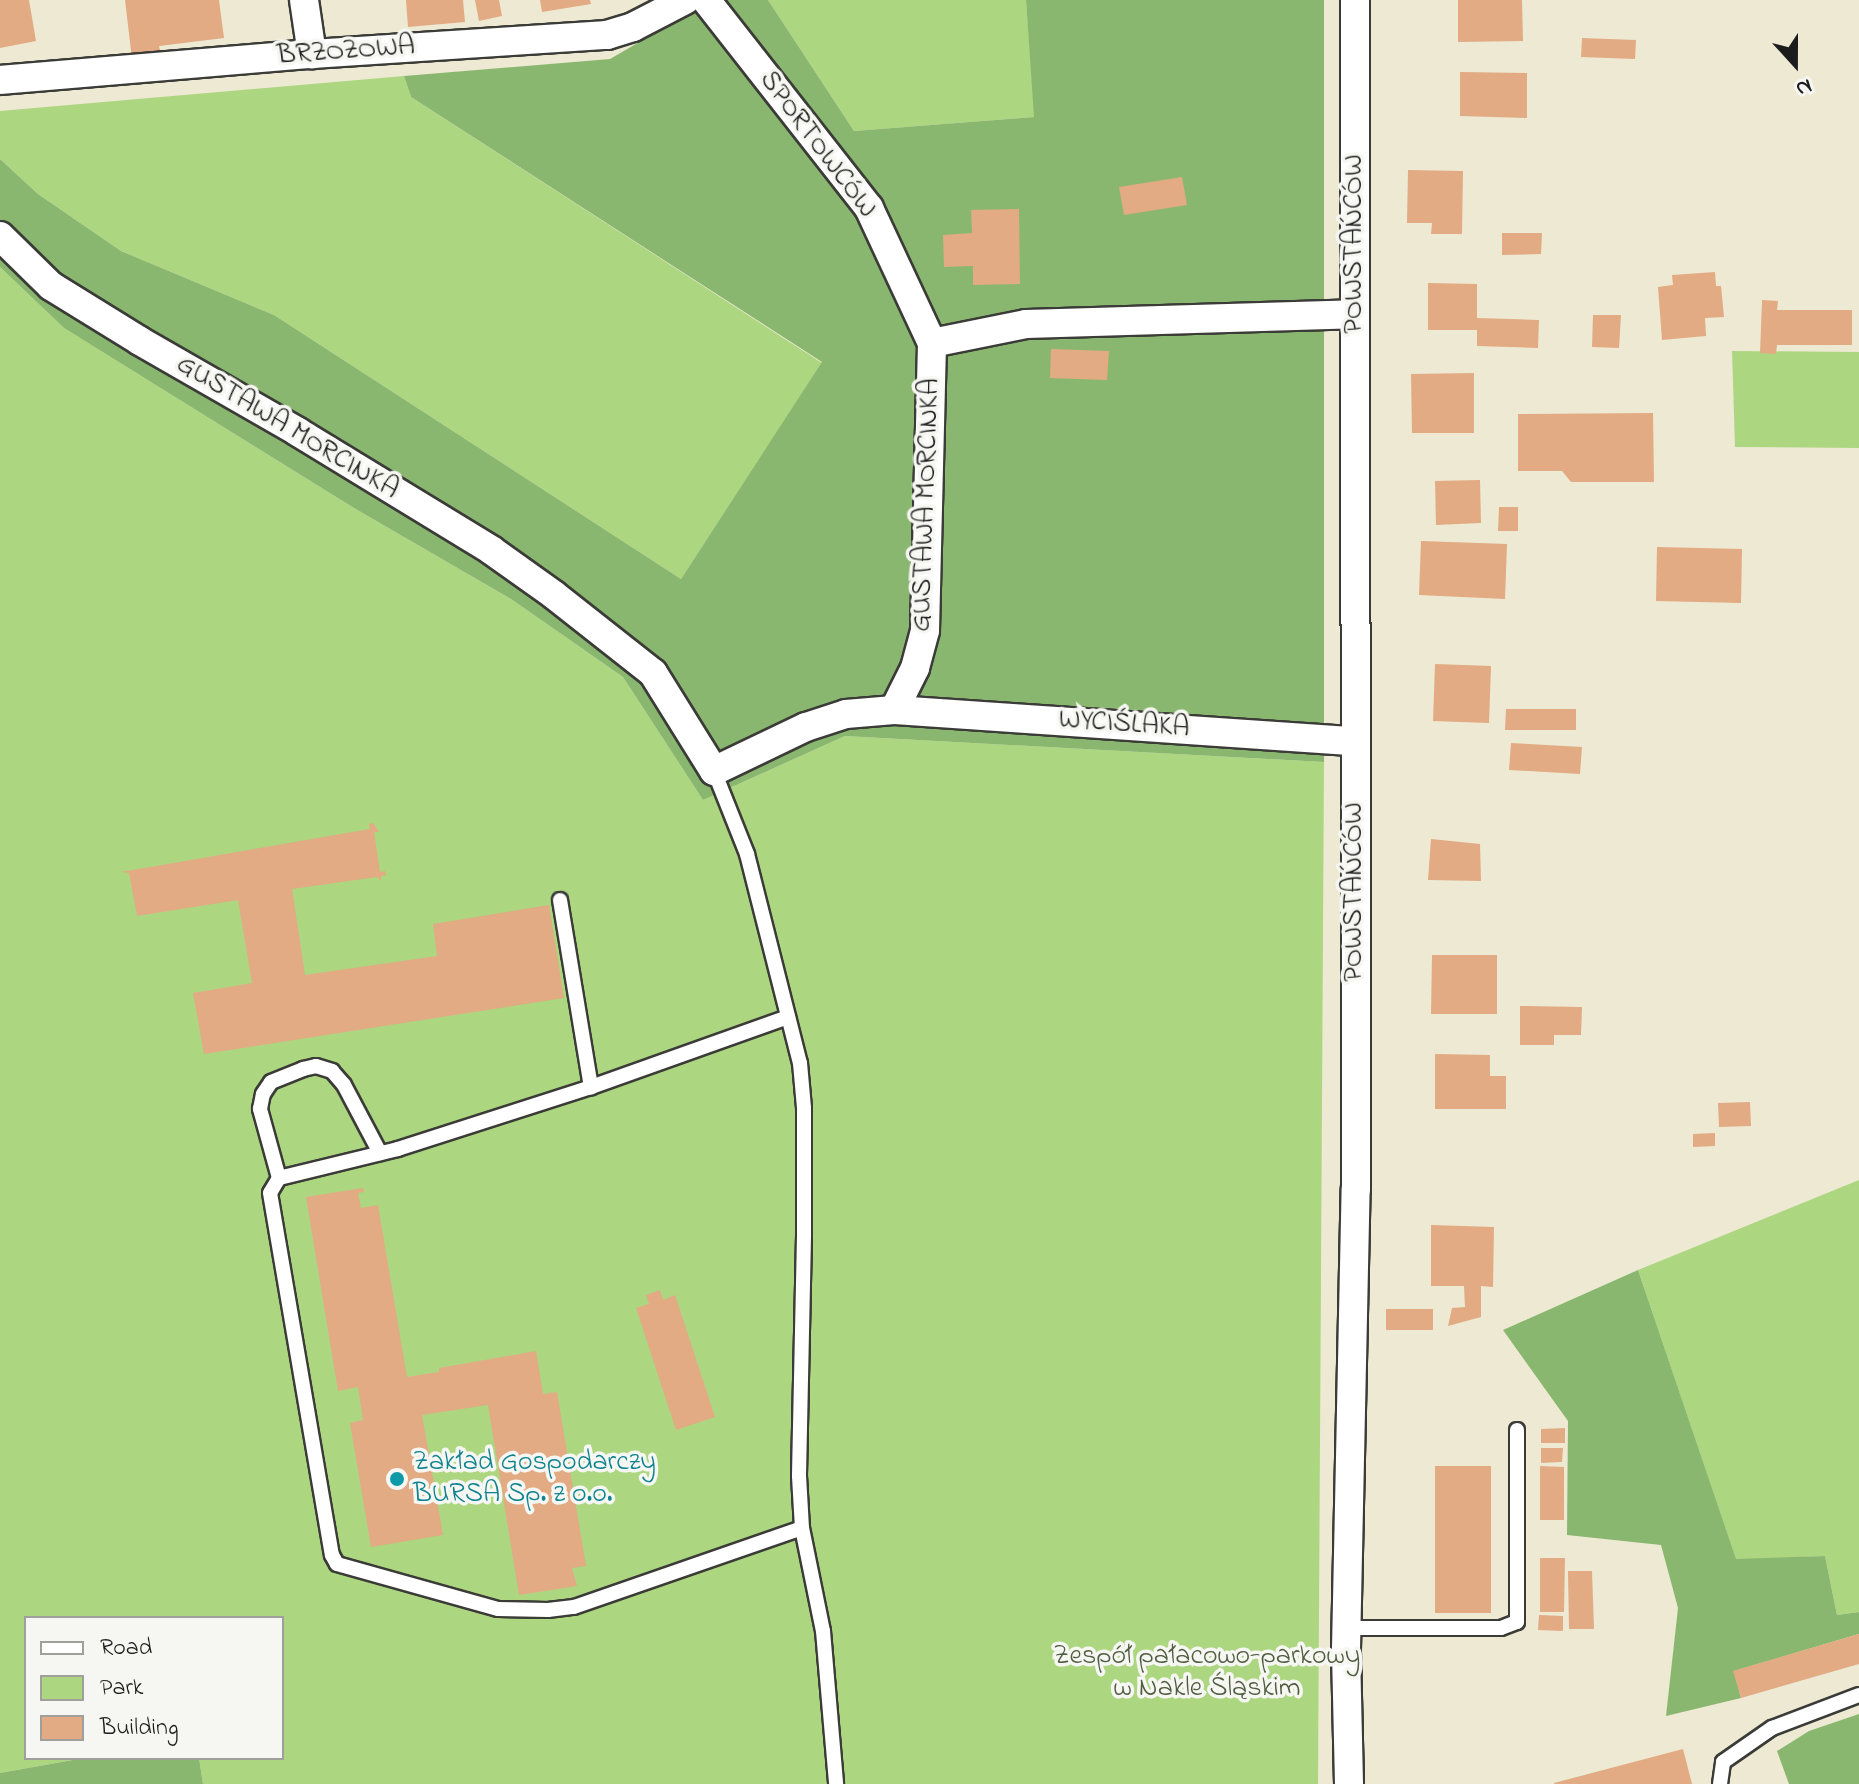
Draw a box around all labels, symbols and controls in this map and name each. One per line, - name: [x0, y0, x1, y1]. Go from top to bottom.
- north arrow: [1755, 24, 1835, 104]
- street label: BRZOZOWA: [276, 30, 416, 74]
- street label: SPORTOWCÓW: [751, 65, 883, 225]
- text: N: [1791, 69, 1816, 104]
- street label: POWSTAŃCÓW: [1338, 154, 1372, 334]
- street label: GUSTAWA MORCINKA: [170, 348, 404, 508]
- street label: GUSTAWA MORCINKA: [906, 378, 948, 632]
- street label: WYCIŚLAKA: [1058, 704, 1190, 746]
- street label: POWSTAŃCÓW: [1338, 802, 1372, 982]
- place label: Zakład Gospodarczy BURSA Sp. z o.o.: [413, 1446, 656, 1512]
- marker: Zakład Gospodarczy BURSA Sp. z o.o.: [388, 1470, 406, 1488]
- legend: [24, 1616, 284, 1760]
- text: Road: [100, 1631, 152, 1666]
- park label: Zespół pałacowo-parkowy w Nakle Śląskim: [1054, 1640, 1360, 1706]
- text: Park: [100, 1671, 143, 1706]
- text: Building: [100, 1711, 179, 1746]

